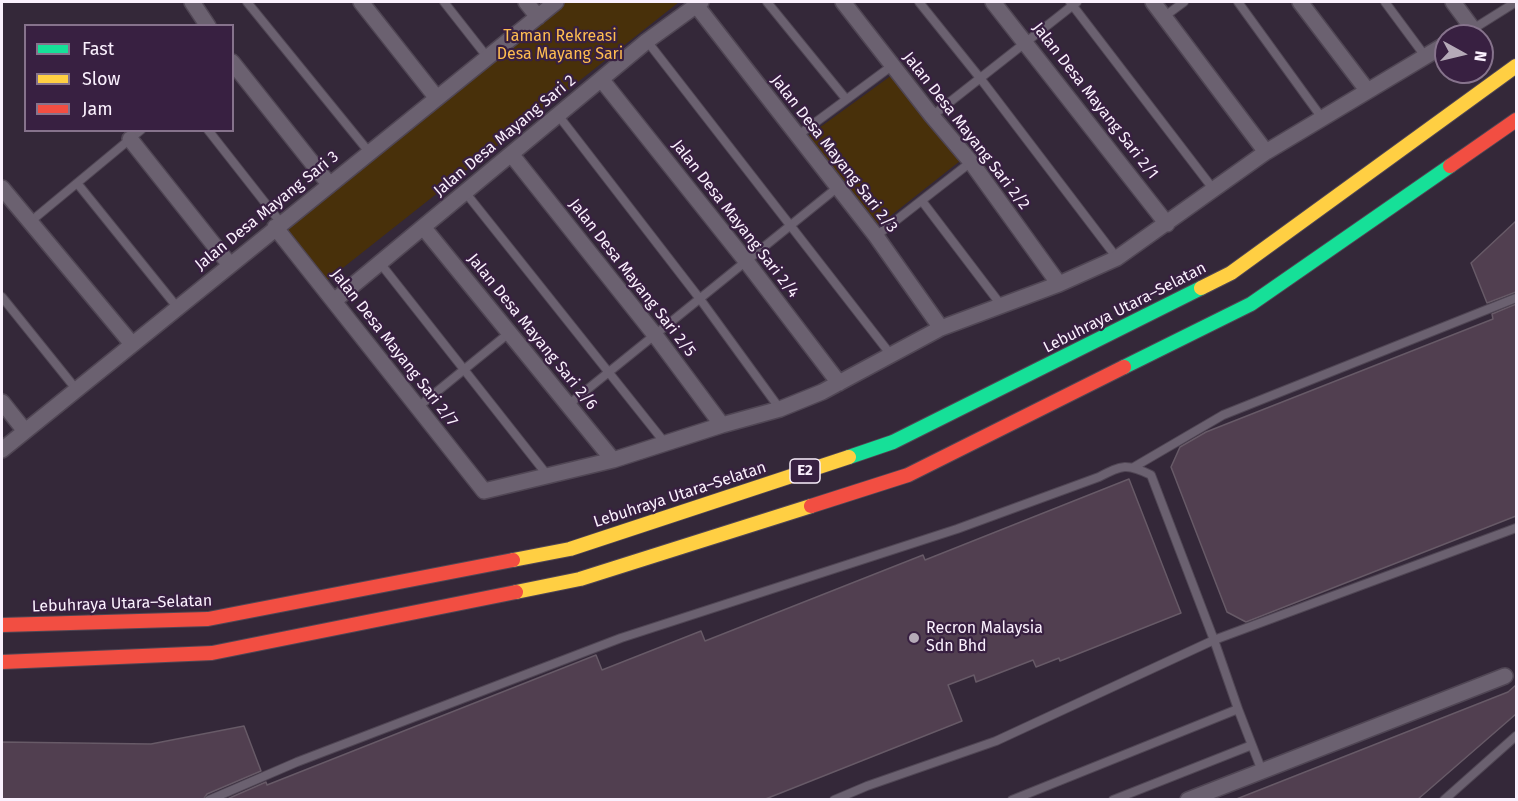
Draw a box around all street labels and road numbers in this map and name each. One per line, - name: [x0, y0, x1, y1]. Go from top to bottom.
- street label: Jalan Desa Mayang Sari 2/1: [1028, 19, 1162, 183]
- street label: Jalan Desa Mayang Sari 2/2: [899, 48, 1033, 214]
- street label: Jalan Desa Mayang Sari 2: [430, 71, 580, 201]
- street label: Jalan Desa Mayang Sari 2/3: [766, 71, 902, 237]
- street label: Jalan Desa Mayang Sari 2/4: [667, 136, 803, 302]
- street label: Jalan Desa Mayang Sari 3: [191, 147, 343, 275]
- street label: Jalan Desa Mayang Sari 2/5: [564, 195, 700, 361]
- street label: Jalan Desa Mayang Sari 2/6: [463, 250, 601, 414]
- street label: Lebuhraya Utara–Selatan: [1040, 258, 1210, 358]
- street label: Jalan Desa Mayang Sari 2/7: [327, 265, 461, 431]
- street label: Lebuhraya Utara–Selatan: [591, 458, 769, 532]
- road number: E2: [790, 459, 820, 483]
- street label: Lebuhraya Utara–Selatan: [32, 591, 212, 617]

